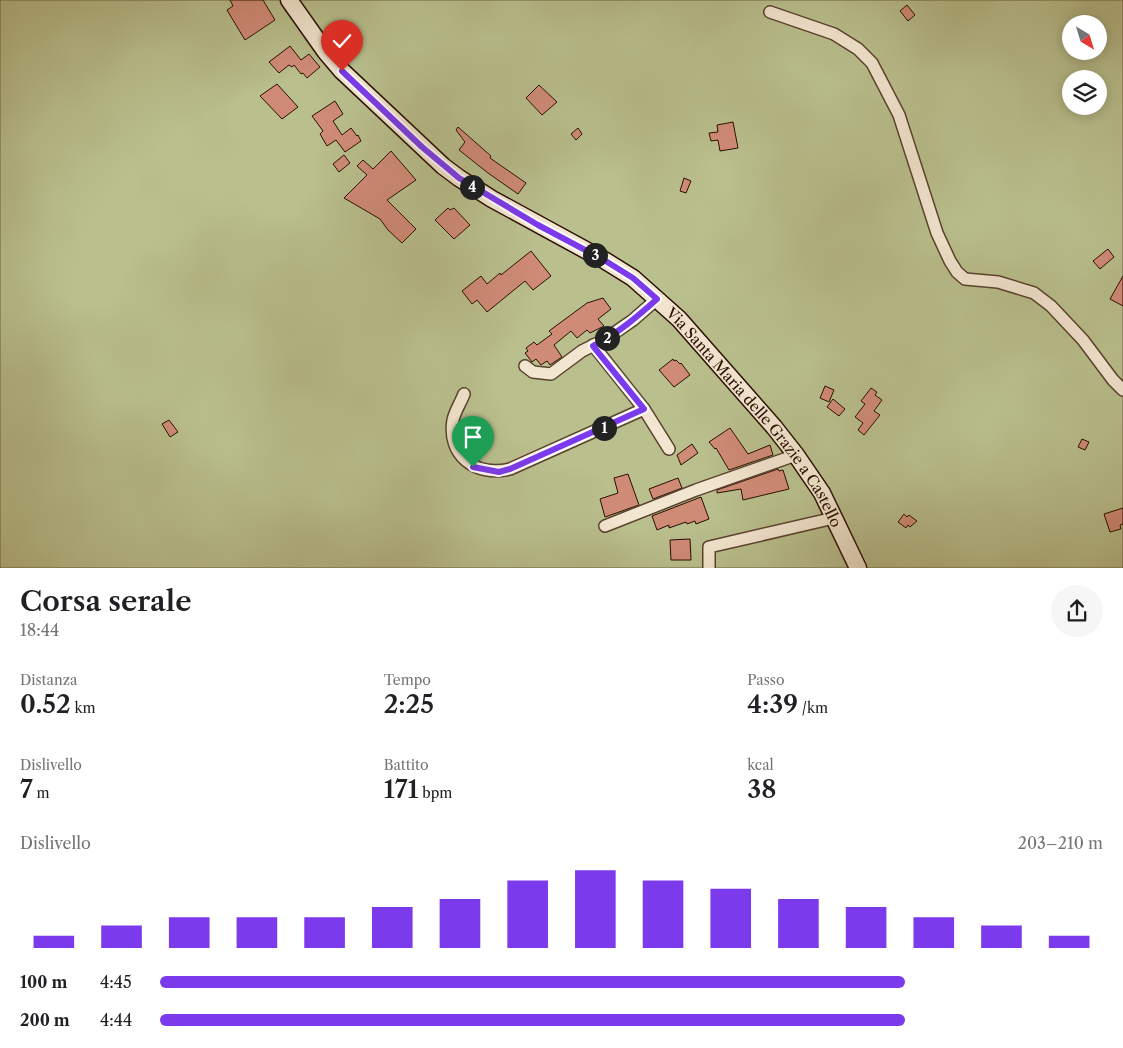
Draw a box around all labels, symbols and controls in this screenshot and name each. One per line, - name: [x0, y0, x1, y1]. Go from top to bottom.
- north arrow: [1062, 15, 1108, 60]
- map controls: [1062, 15, 1107, 115]
- pin: [321, 20, 363, 71]
- icon: check: [328, 27, 356, 55]
- button: layers: [1062, 70, 1107, 115]
- pin: 4: [460, 174, 484, 200]
- text: 4: [468, 178, 477, 196]
- pin: 3: [582, 242, 608, 268]
- text: 3: [592, 246, 599, 264]
- street label: Via Santa Maria delle Grazie a Castello: [662, 302, 846, 530]
- pin: 2: [594, 326, 620, 350]
- text: 2: [603, 329, 612, 347]
- pin: [452, 416, 494, 467]
- pin: 1: [592, 416, 616, 440]
- text: 1: [601, 419, 608, 437]
- icon: arrive: [459, 423, 487, 451]
- text: Corsa serale: [20, 584, 192, 618]
- button: share: [1051, 585, 1103, 637]
- text: 18:44: [20, 620, 59, 640]
- text: Distanza: [20, 671, 77, 689]
- text: Tempo: [384, 671, 431, 689]
- text: Passo: [747, 671, 785, 689]
- text: 0.52: [20, 689, 71, 720]
- text: 2:25: [384, 689, 434, 720]
- text: 4:39: [747, 689, 798, 720]
- text: km: [71, 699, 96, 717]
- text: /km: [798, 699, 828, 717]
- text: Dislivello: [20, 756, 82, 774]
- text: Battito: [384, 756, 429, 774]
- text: kcal: [747, 756, 774, 774]
- text: 7: [20, 774, 33, 805]
- text: 171: [384, 774, 418, 805]
- text: 38: [747, 774, 777, 805]
- text: m: [33, 784, 50, 802]
- text: bpm: [418, 784, 452, 802]
- text: Dislivello: [20, 833, 91, 853]
- text: 203–210 m: [1018, 833, 1103, 853]
- text: 100 m: [20, 972, 67, 992]
- text: 4:45: [100, 972, 132, 992]
- text: 200 m: [20, 1010, 70, 1030]
- text: 4:44: [100, 1010, 132, 1030]

